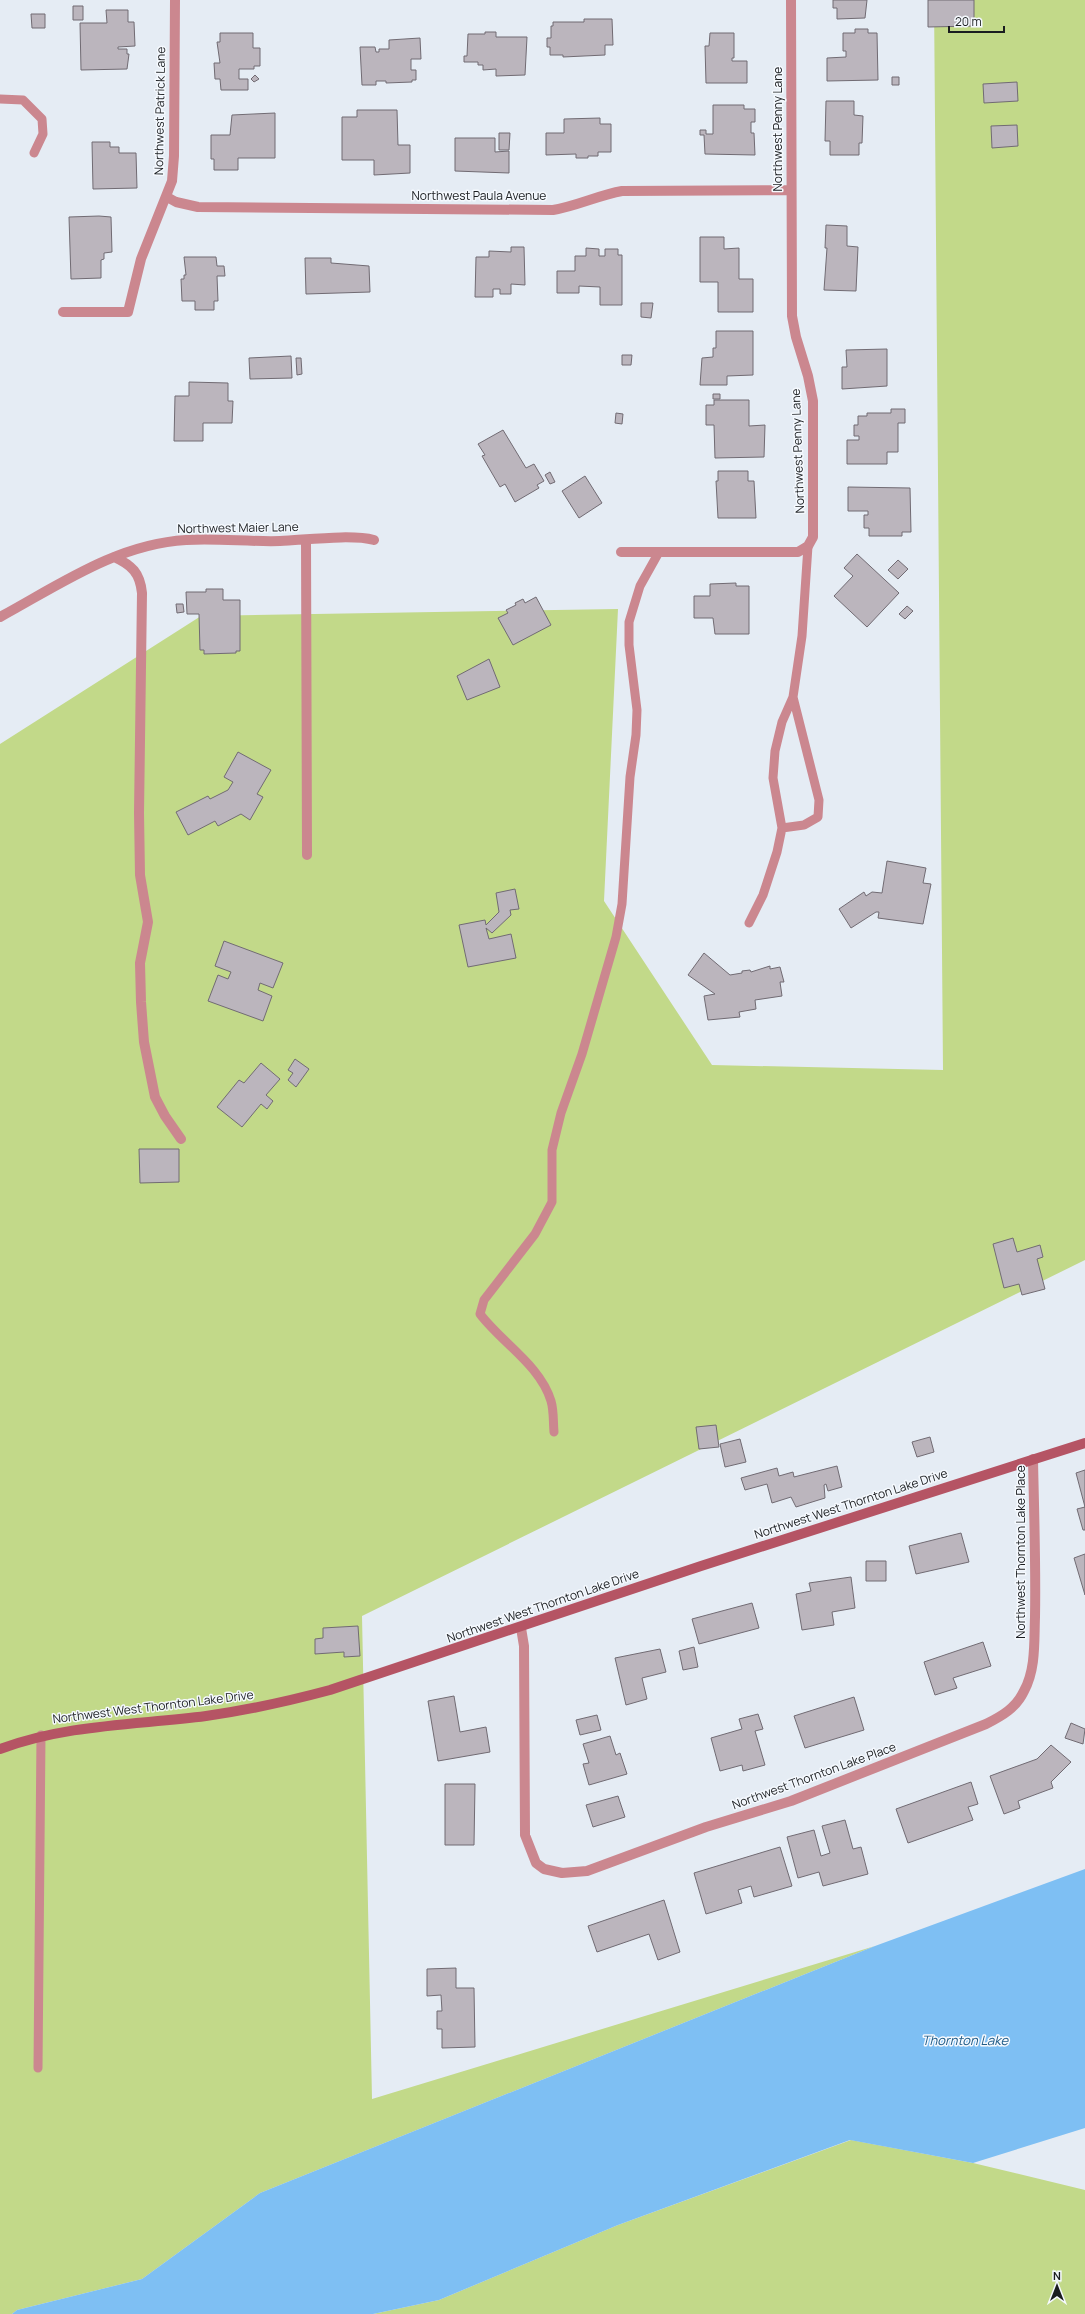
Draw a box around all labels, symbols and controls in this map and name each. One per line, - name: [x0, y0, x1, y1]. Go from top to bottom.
- scale bar: [949, 8, 1004, 34]
- text: 20 m: [955, 13, 982, 30]
- street label: Northwest Patrick Lane: [150, 47, 169, 175]
- street label: Northwest Penny Lane: [769, 67, 786, 191]
- street label: Northwest Paula Avenue: [412, 187, 546, 204]
- street label: Northwest Penny Lane: [787, 388, 808, 514]
- street label: Northwest Maier Lane: [177, 518, 299, 537]
- street label: Northwest West Thornton Lake Drive: [752, 1464, 950, 1543]
- street label: Northwest Thornton Lake Place: [1012, 1465, 1029, 1639]
- street label: Northwest West Thornton Lake Drive: [444, 1565, 641, 1646]
- street label: Northwest West Thornton Lake Drive: [52, 1686, 254, 1727]
- street label: Northwest Thornton Lake Place: [729, 1738, 898, 1813]
- water label: Thornton Lake: [922, 2031, 1010, 2049]
- north arrow: [1037, 2266, 1077, 2306]
- text: N: [1053, 2268, 1061, 2283]

